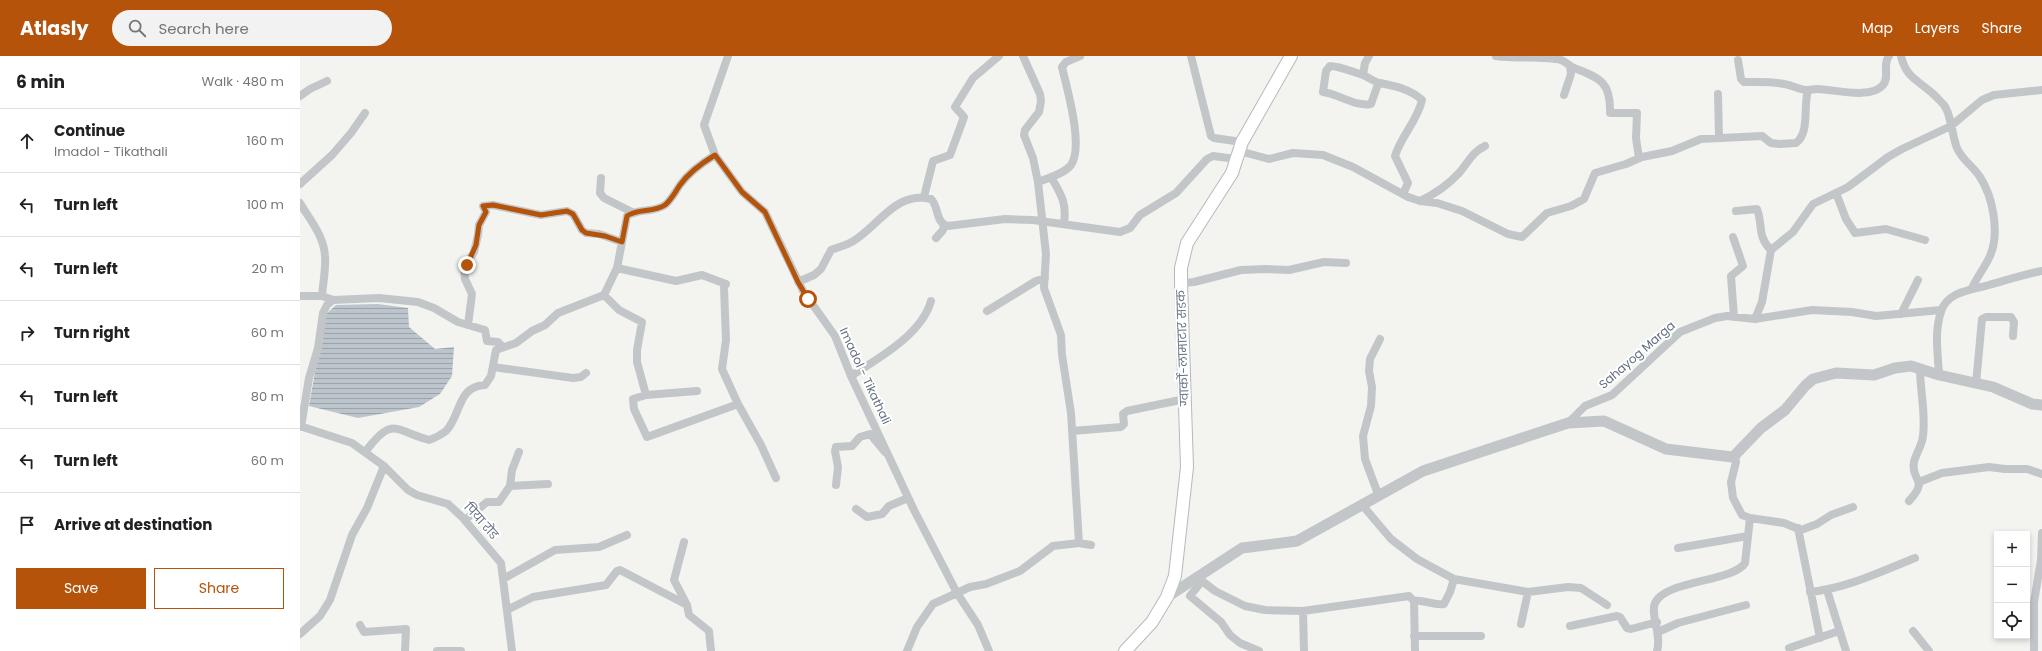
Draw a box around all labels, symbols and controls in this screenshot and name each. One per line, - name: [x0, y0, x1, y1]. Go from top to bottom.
- search box: [112, 10, 392, 46]
- text: Atlasly: [20, 15, 88, 42]
- icon: search: [126, 17, 148, 39]
- text: Search here: [158, 18, 249, 39]
- text: Map: [1862, 18, 1893, 38]
- text: Layers: [1915, 18, 1959, 38]
- text: Share: [1981, 18, 2022, 38]
- text: 6 min: [16, 70, 65, 94]
- text: Walk · 480 m: [202, 72, 284, 91]
- text: Continue: [54, 120, 125, 141]
- icon: ahead: [16, 130, 38, 152]
- text: 160 m: [247, 131, 284, 150]
- text: Imadol - Tikathali: [54, 142, 168, 161]
- icon: left: [16, 194, 38, 216]
- text: Turn left: [54, 194, 118, 215]
- text: 100 m: [247, 195, 284, 214]
- route end: [458, 256, 476, 274]
- icon: left: [16, 258, 38, 280]
- text: Turn left: [54, 258, 118, 279]
- text: 20 m: [251, 259, 284, 278]
- street label: ग्वार्को-लामाटार सडक: [1172, 289, 1193, 407]
- route start: [799, 290, 817, 308]
- street label: Sahayog Marga: [1595, 317, 1678, 392]
- icon: right: [16, 322, 38, 344]
- text: Turn right: [54, 322, 130, 343]
- text: 60 m: [251, 323, 284, 342]
- street label: Imadol - Tikathali: [836, 325, 895, 427]
- icon: left: [16, 386, 38, 408]
- text: Turn left: [54, 386, 118, 407]
- text: 80 m: [251, 387, 284, 406]
- icon: left: [16, 450, 38, 472]
- text: Turn left: [54, 450, 118, 471]
- text: 60 m: [251, 451, 284, 470]
- street label: पिया रोड: [460, 498, 503, 543]
- icon: arrive: [16, 514, 38, 536]
- text: Arrive at destination: [54, 514, 212, 535]
- map controls: [1994, 531, 2030, 639]
- button: +: [1994, 531, 2030, 567]
- button: −: [1994, 567, 2030, 603]
- button: Save: [16, 568, 146, 609]
- button: Share: [154, 568, 284, 609]
- button: locate: [1994, 603, 2030, 639]

